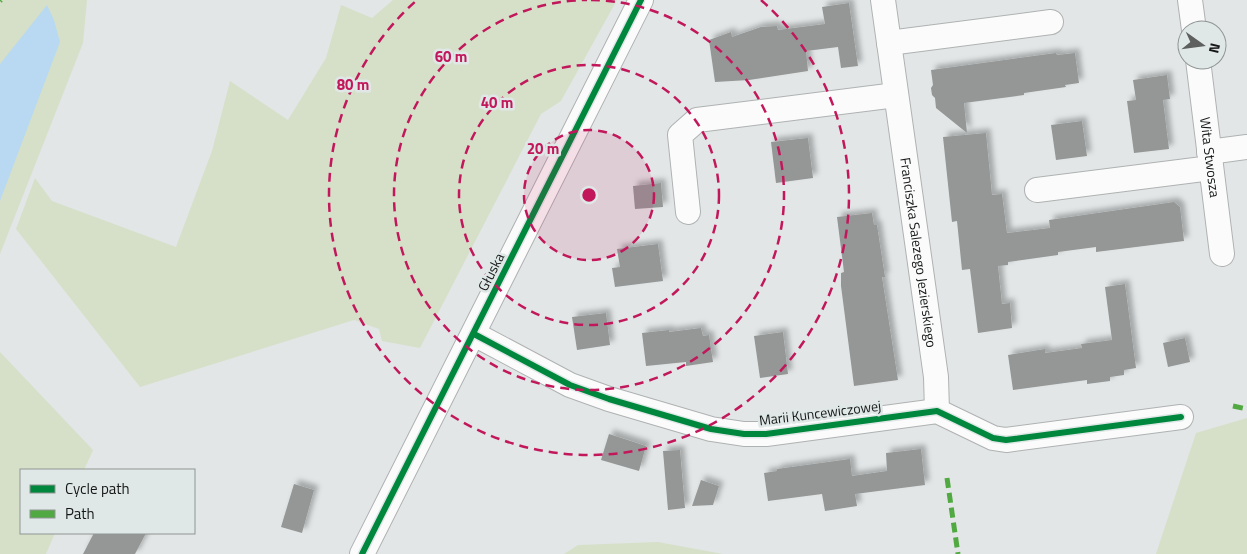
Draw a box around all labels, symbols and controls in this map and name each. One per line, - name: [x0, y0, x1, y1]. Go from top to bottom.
- north arrow: [1177, 20, 1227, 70]
- text: N: [1204, 41, 1226, 56]
- text: 60 m: [435, 45, 467, 68]
- text: 80 m: [337, 73, 369, 96]
- text: 40 m: [481, 91, 513, 114]
- street label: Wita Stwosza: [1195, 116, 1226, 199]
- text: 20 m: [527, 137, 559, 160]
- street label: Franciszka Salezego Jezierskiego: [895, 156, 943, 349]
- centre of rings: [580, 186, 598, 204]
- street label: Głuska: [472, 249, 509, 295]
- street label: Marii Kuncewiczowej: [758, 395, 882, 430]
- legend: [20, 469, 195, 534]
- text: Cycle path: [65, 477, 130, 500]
- text: Path: [65, 502, 95, 525]

